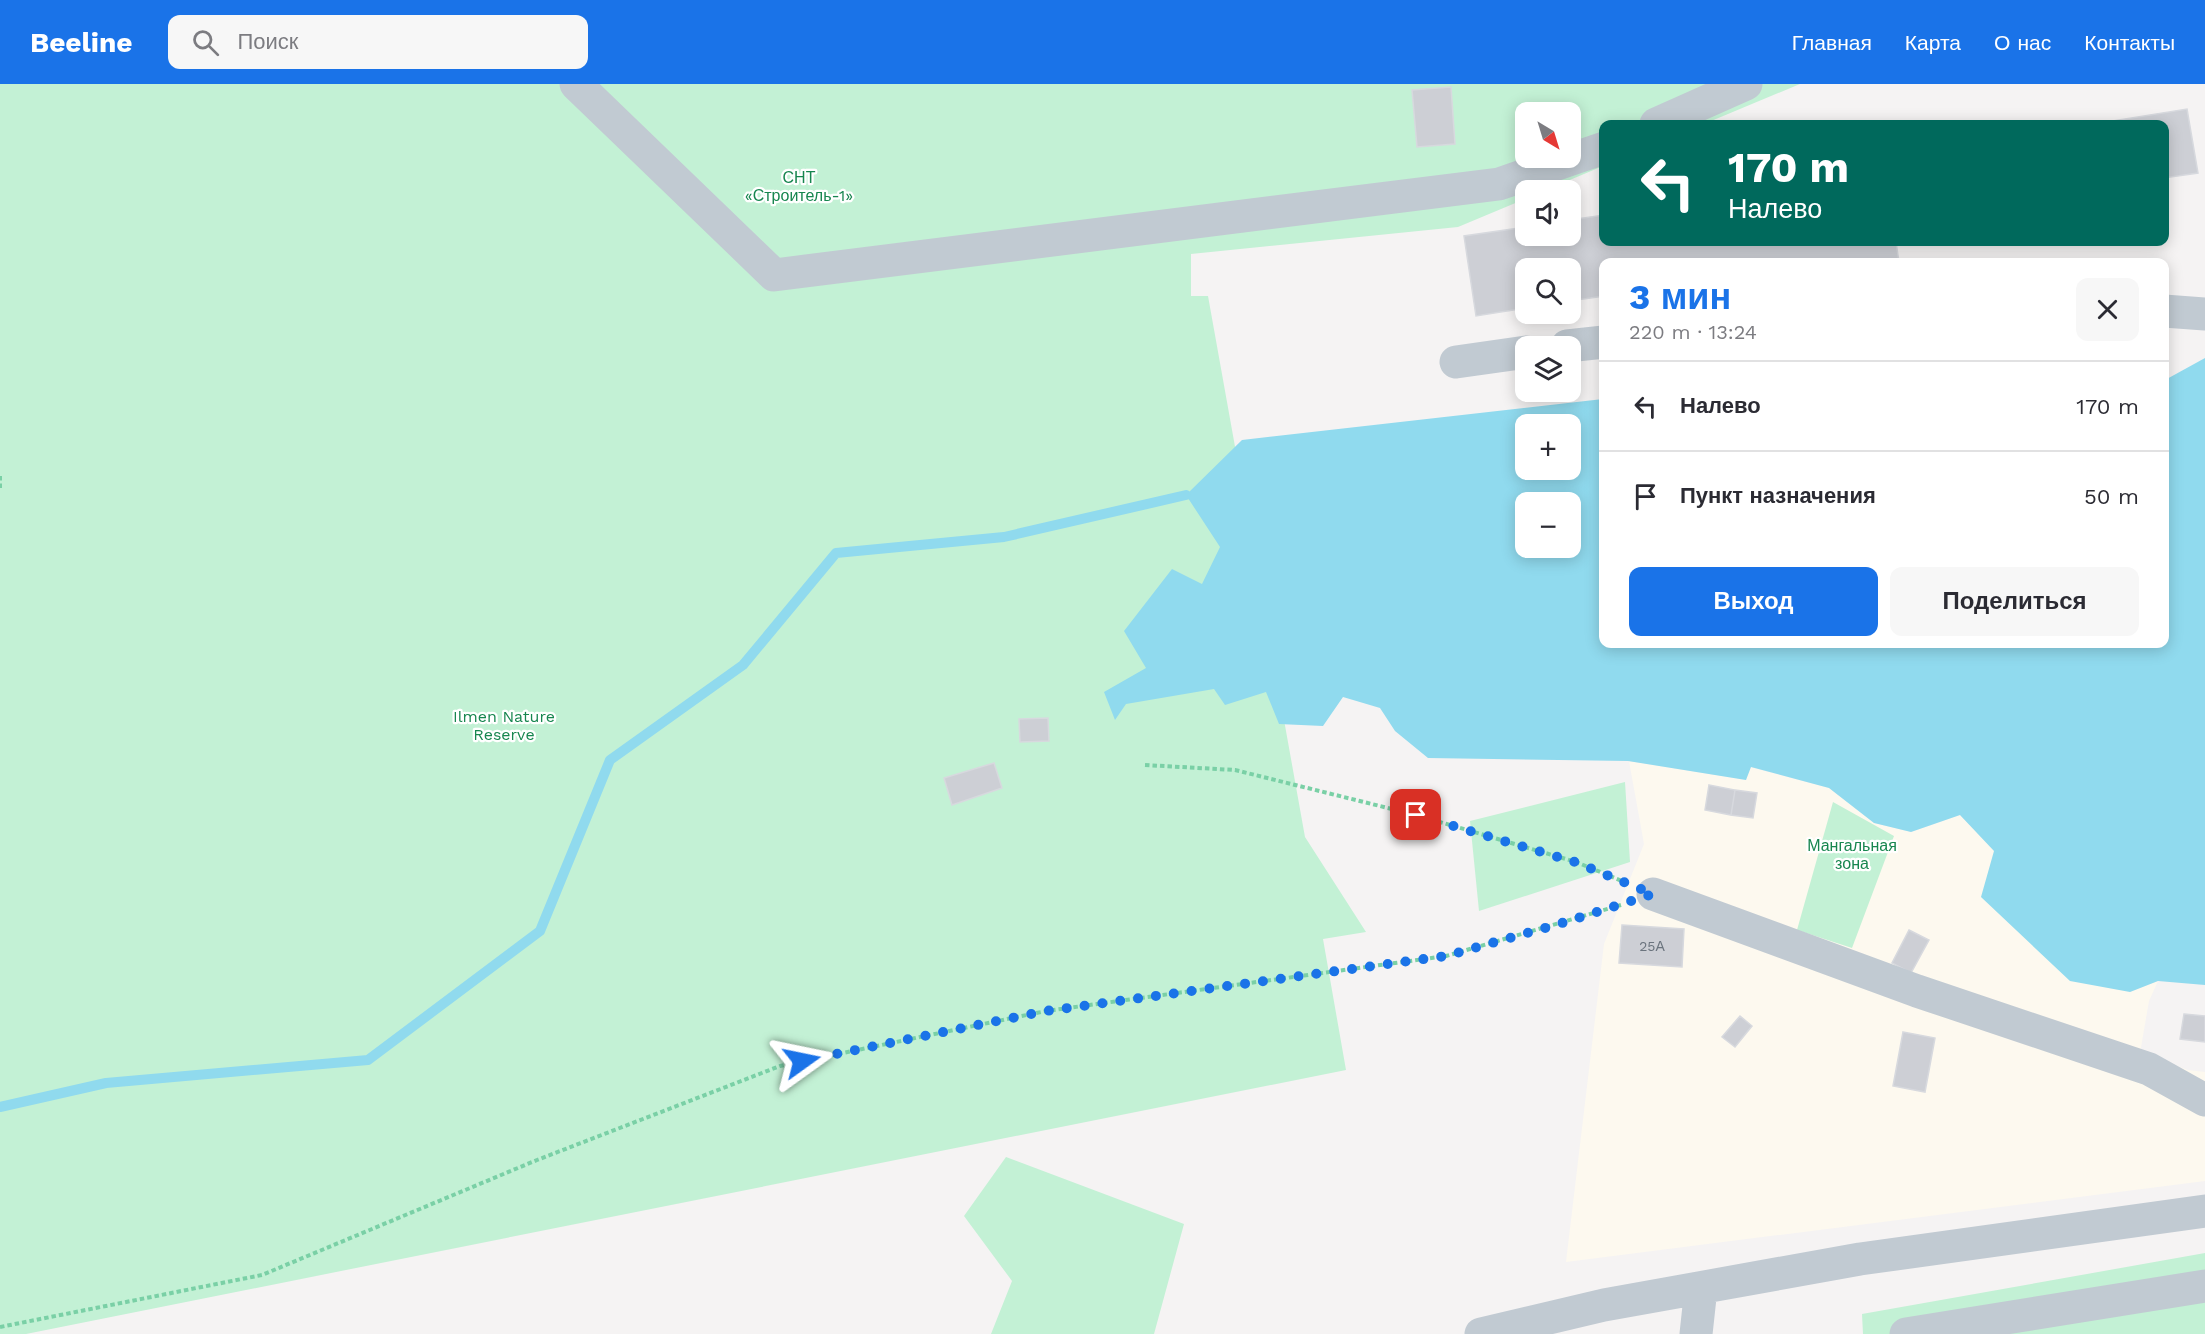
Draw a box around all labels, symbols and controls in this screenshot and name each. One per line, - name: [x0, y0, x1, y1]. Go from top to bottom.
- search box: [168, 15, 588, 69]
- text: Beeline: [30, 26, 132, 59]
- icon: search: [189, 26, 222, 59]
- text: Поиск: [237, 29, 298, 54]
- text: Главная: [1792, 30, 1872, 55]
- text: Карта: [1905, 30, 1961, 55]
- text: О нас: [1994, 30, 2051, 55]
- text: Контакты: [2084, 30, 2175, 55]
- north arrow: [1515, 102, 1581, 168]
- map controls: [1515, 102, 1581, 558]
- text: 170 m: [1728, 143, 1849, 192]
- icon: left: [1629, 144, 1707, 222]
- park label: СНТ «Строитель-1»: [745, 168, 853, 205]
- button: sound: [1515, 180, 1581, 246]
- text: Налево: [1728, 193, 1822, 225]
- button: search: [1515, 258, 1581, 324]
- text: 3 мин: [1629, 276, 1731, 318]
- button: close: [2076, 278, 2139, 341]
- text: 220 m · 13:24: [1629, 320, 1757, 344]
- button: layers: [1515, 336, 1581, 402]
- icon: left: [1629, 390, 1662, 423]
- text: Налево: [1680, 393, 1761, 418]
- text: 170 m: [2076, 394, 2139, 419]
- button: +: [1515, 414, 1581, 480]
- icon: arrive: [1629, 480, 1662, 513]
- text: Пункт назначения: [1680, 483, 1876, 508]
- text: 50 m: [2084, 484, 2139, 509]
- button: −: [1515, 492, 1581, 558]
- button: Выход: [1629, 567, 1878, 636]
- button: Поделиться: [1890, 567, 2139, 636]
- park label: Ilmen Nature Reserve: [453, 707, 555, 744]
- pin: [1390, 789, 1441, 840]
- icon: arrive: [1399, 798, 1432, 831]
- park label: Мангальная зона: [1807, 836, 1897, 873]
- house number: 25А: [1639, 938, 1665, 954]
- position arrow: [770, 1029, 834, 1093]

